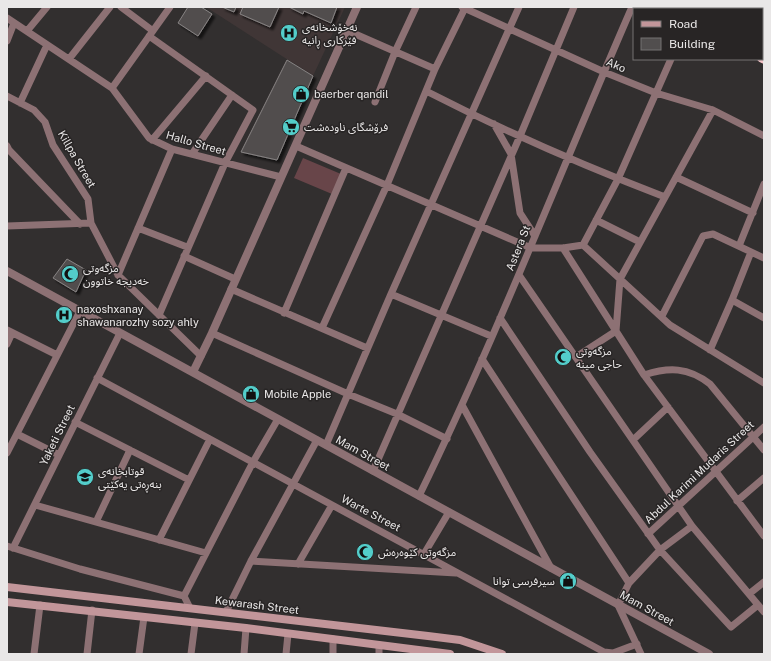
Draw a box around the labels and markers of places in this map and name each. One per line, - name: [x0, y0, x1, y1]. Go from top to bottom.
- place label: نەخۆشخانەی فێرکاری ڕانیە: [302, 21, 358, 49]
- hospital icon: نەخۆشخانەی فێرکاری ڕانیە: [279, 23, 299, 43]
- shop icon: baerber qandil: [291, 84, 311, 104]
- place label: baerber qandil: [314, 88, 388, 100]
- supermarket icon: فرۆشگای ناوده‌شت: [281, 117, 301, 137]
- place label: فرۆشگای ناوده‌شت: [304, 121, 388, 134]
- place label: مزگەوتی خەدیجە خاتوون: [83, 262, 150, 288]
- mosque icon: مزگەوتی خەدیجە خاتوون: [60, 264, 80, 284]
- place label: naxoshxanay shawanarozhy sozy ahly: [77, 303, 199, 328]
- hospital icon: naxoshxanay shawanarozhy sozy ahly: [54, 305, 74, 325]
- place label: مزگەوتی حاجی مینە: [576, 345, 622, 371]
- mosque icon: مزگەوتی حاجی مینە: [553, 347, 573, 367]
- shop icon: Mobile Apple: [241, 384, 261, 404]
- place label: Mobile Apple: [264, 388, 331, 400]
- place label: قوتابخانەی بنەڕەتی یەکێتی: [98, 465, 162, 493]
- school or university icon: قوتابخانەی بنەڕەتی یەکێتی: [75, 467, 95, 487]
- mosque icon: مزگەوتی کێوەرەش: [355, 542, 375, 562]
- place label: مزگەوتی کێوەرەش: [378, 546, 456, 559]
- shop icon: سيرفرسى توانا: [558, 571, 578, 591]
- place label: سيرفرسى توانا: [493, 575, 555, 588]

